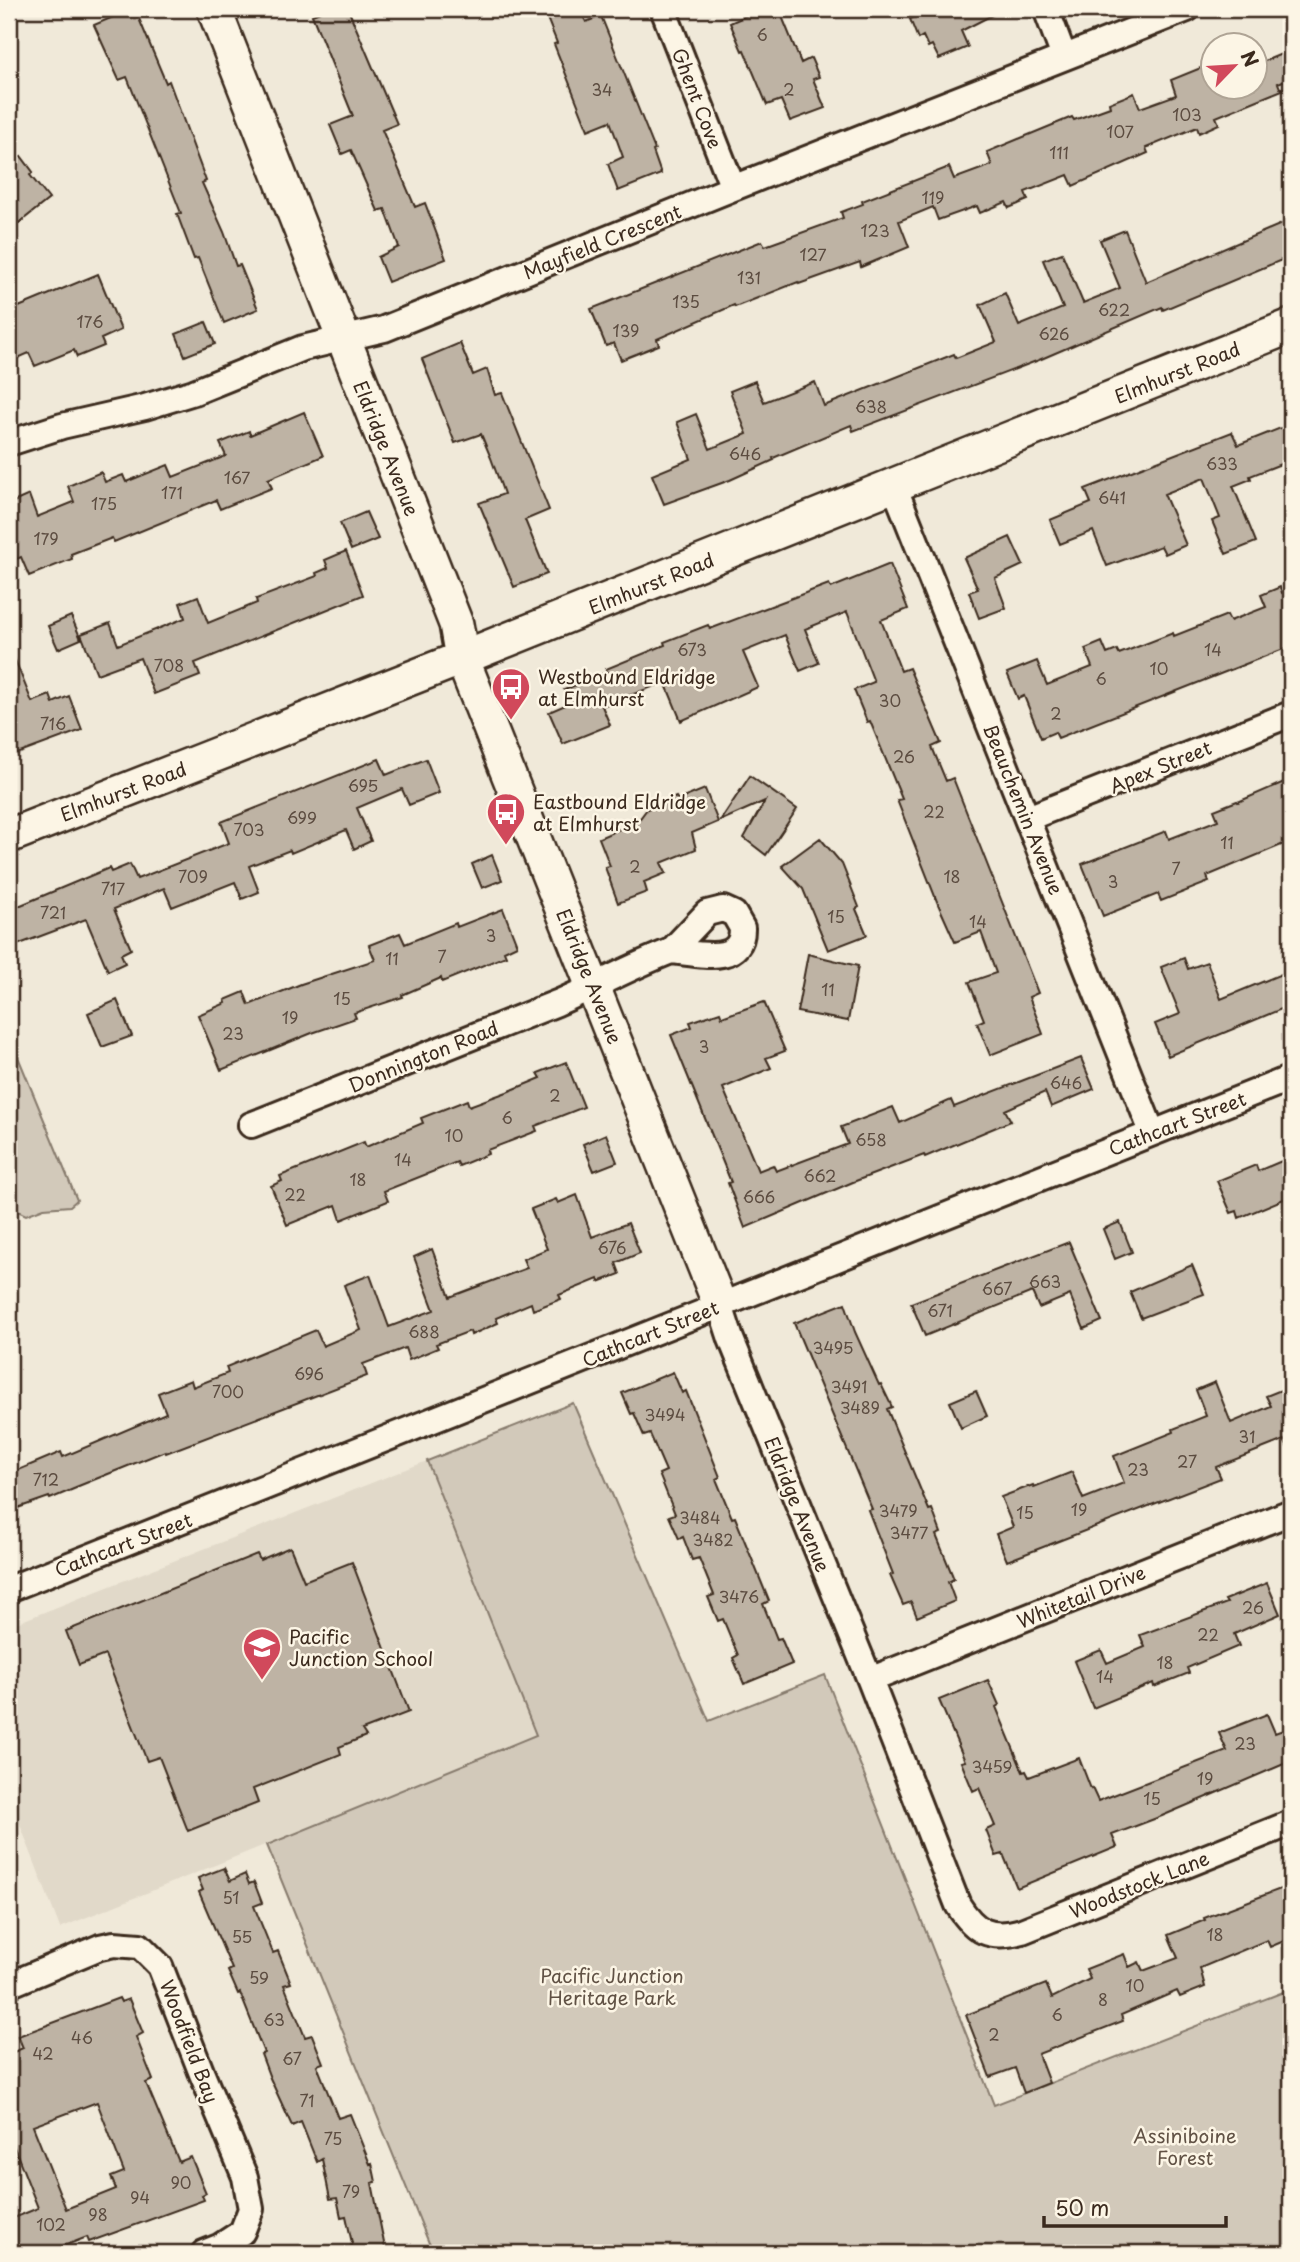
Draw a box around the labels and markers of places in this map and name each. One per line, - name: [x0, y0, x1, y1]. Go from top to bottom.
- place label: Westbound Eldridge at Elmhurst: [538, 662, 716, 712]
- bus stop icon: Westbound Eldridge at Elmhurst: [490, 666, 532, 721]
- place label: Eastbound Eldridge at Elmhurst: [533, 787, 706, 837]
- bus stop icon: Eastbound Eldridge at Elmhurst: [485, 791, 527, 846]
- place label: Pacific Junction School: [289, 1622, 433, 1672]
- school or university icon: Pacific Junction School: [241, 1626, 283, 1681]

